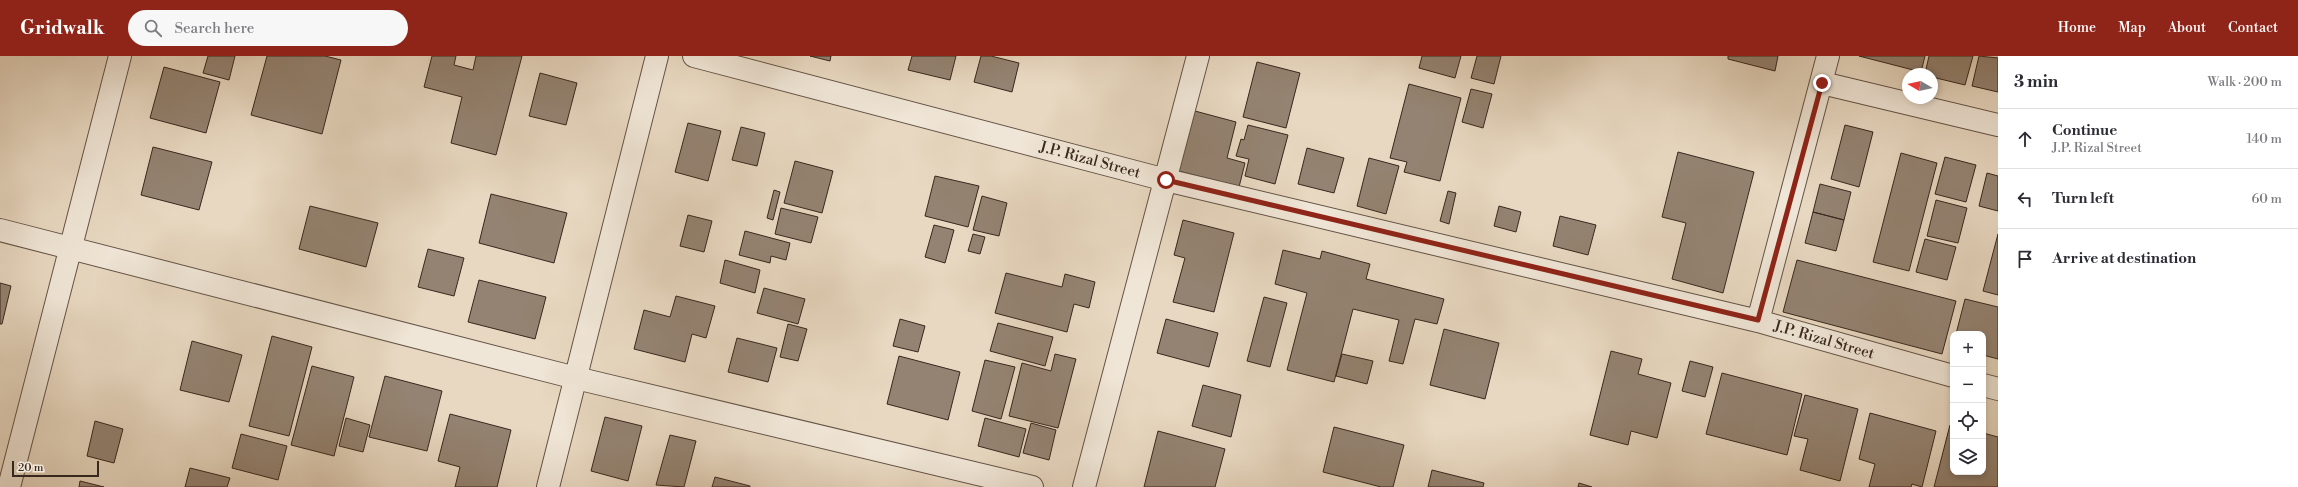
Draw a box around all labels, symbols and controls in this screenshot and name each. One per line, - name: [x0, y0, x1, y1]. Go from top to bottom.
- search box: [128, 10, 408, 46]
- text: Gridwalk: [20, 16, 104, 40]
- icon: search: [142, 17, 164, 39]
- text: Search here: [174, 19, 254, 38]
- text: Home: [2058, 19, 2096, 37]
- text: Map: [2118, 19, 2146, 37]
- text: About: [2168, 19, 2206, 37]
- text: Contact: [2228, 19, 2278, 37]
- north arrow: [1902, 68, 1938, 104]
- text: 3 min: [2014, 71, 2058, 93]
- route end: [1813, 74, 1831, 92]
- text: Walk · 200 m: [2208, 74, 2282, 90]
- text: Continue: [2052, 121, 2117, 140]
- icon: ahead: [2014, 128, 2036, 150]
- text: 140 m: [2246, 131, 2282, 147]
- street label: J.P. Rizal Street: [1037, 137, 1143, 183]
- text: J.P. Rizal Street: [2052, 140, 2142, 156]
- route start: [1157, 171, 1175, 189]
- icon: left: [2014, 188, 2036, 210]
- text: Turn left: [2052, 189, 2114, 208]
- text: 60 m: [2251, 191, 2282, 207]
- icon: arrive: [2014, 248, 2036, 270]
- text: Arrive at destination: [2052, 249, 2196, 268]
- street label: J.P. Rizal Street: [1771, 316, 1877, 364]
- map controls: [1950, 331, 1986, 475]
- button: +: [1950, 331, 1986, 367]
- button: −: [1950, 367, 1986, 403]
- button: locate: [1950, 403, 1986, 439]
- button: layers: [1950, 439, 1986, 475]
- scale bar: [12, 459, 99, 478]
- text: 20 m: [18, 461, 43, 475]

